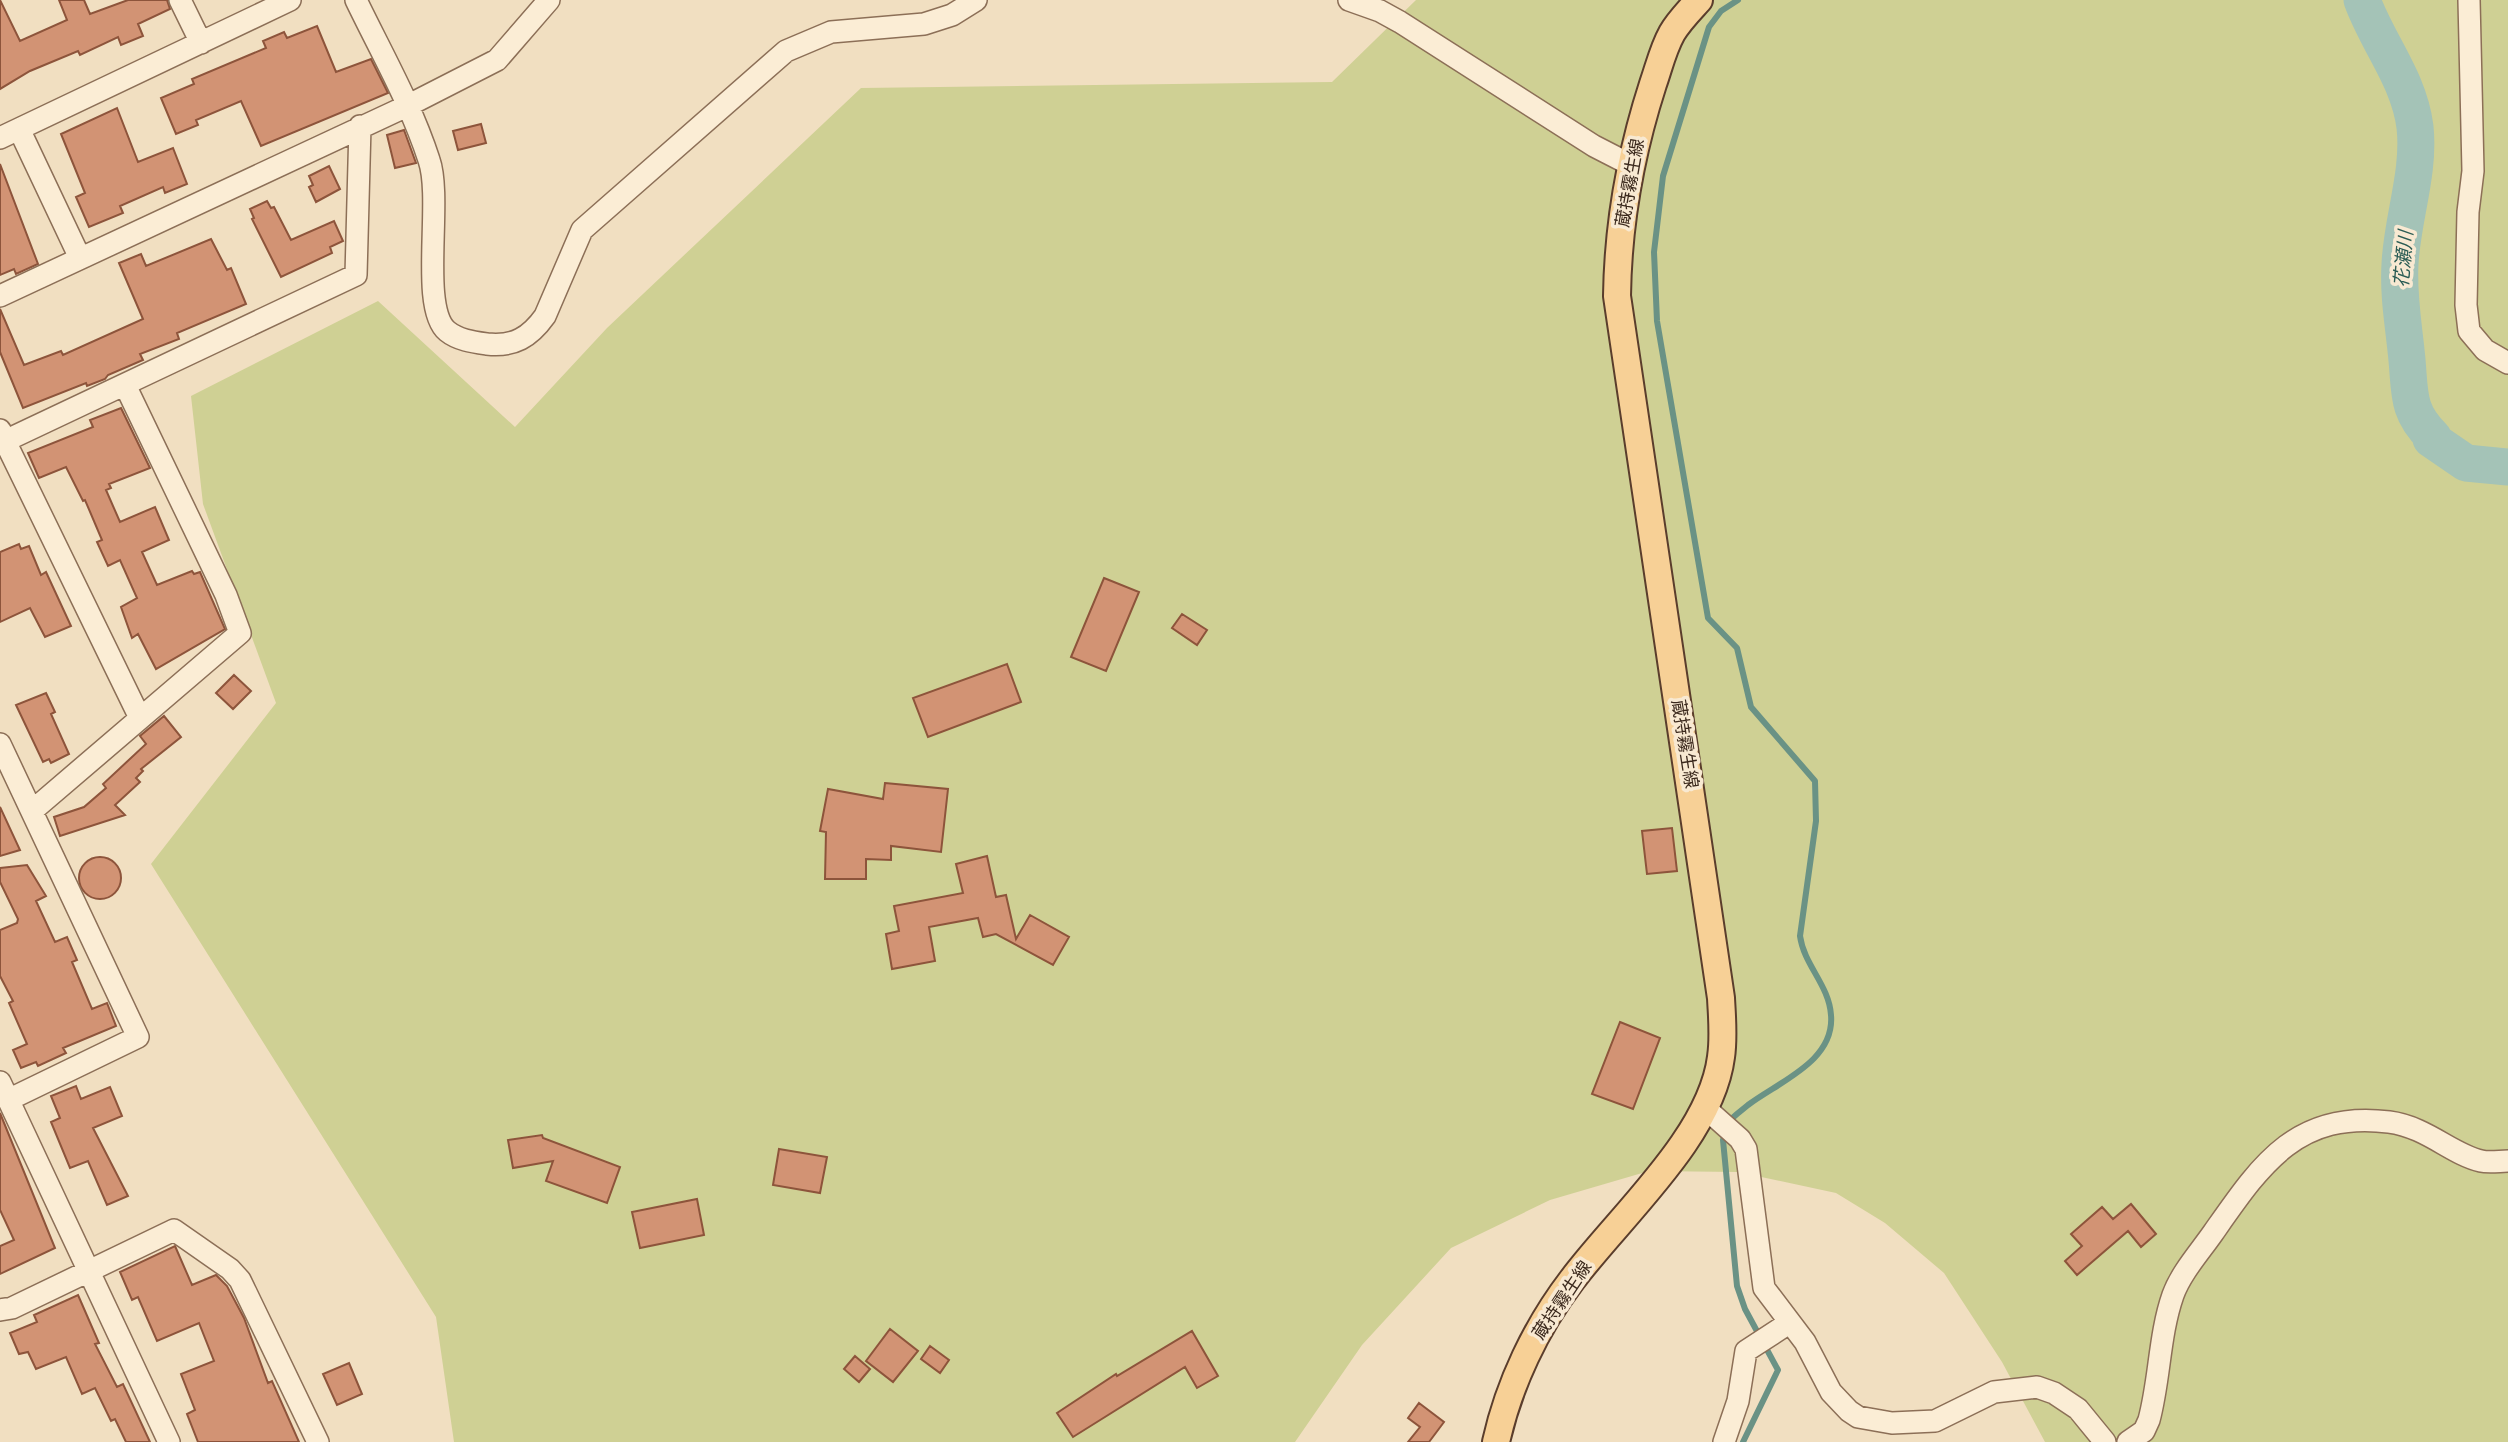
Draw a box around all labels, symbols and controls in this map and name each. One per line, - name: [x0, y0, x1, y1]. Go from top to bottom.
- street label: 蔵持霧生線: [1611, 137, 1649, 229]
- water label: 花瀬川: [2390, 228, 2418, 288]
- street label: 蔵持霧生線: [1667, 698, 1703, 790]
- street label: 蔵持霧生線: [1528, 1257, 1596, 1343]

